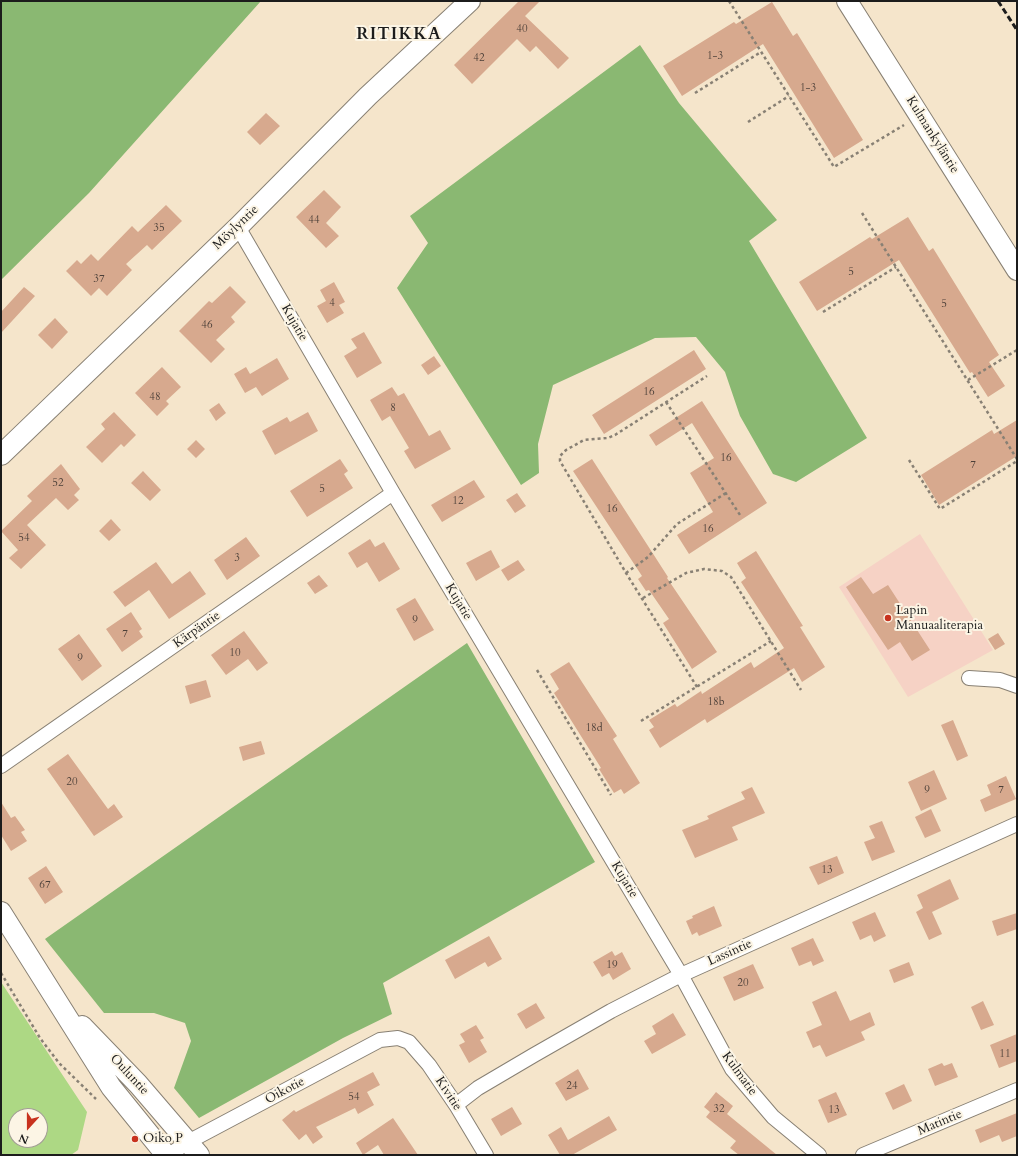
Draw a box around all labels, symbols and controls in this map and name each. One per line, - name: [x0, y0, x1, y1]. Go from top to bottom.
- house number: 40: [516, 22, 528, 36]
- district label: RITIKKA: [356, 25, 442, 45]
- house number: 1-3: [707, 49, 723, 63]
- house number: 42: [473, 51, 485, 65]
- house number: 1-3: [800, 81, 816, 95]
- street label: Kulmankyläntie: [902, 94, 962, 176]
- street label: Möylyntie: [210, 202, 262, 254]
- house number: 44: [308, 213, 320, 227]
- house number: 35: [153, 221, 165, 235]
- house number: 5: [848, 265, 854, 279]
- house number: 37: [93, 272, 105, 286]
- house number: 4: [329, 296, 335, 310]
- house number: 5: [941, 297, 947, 311]
- street label: Kujatie: [277, 302, 311, 344]
- house number: 46: [201, 318, 213, 332]
- house number: 16: [643, 385, 655, 399]
- house number: 48: [149, 390, 161, 404]
- house number: 8: [390, 401, 396, 415]
- house number: 16: [720, 451, 732, 465]
- house number: 7: [970, 458, 976, 472]
- house number: 52: [52, 476, 64, 490]
- house number: 5: [319, 482, 325, 496]
- house number: 12: [452, 494, 464, 508]
- house number: 16: [606, 502, 618, 516]
- house number: 16: [702, 522, 714, 536]
- house number: 54: [18, 531, 30, 545]
- house number: 3: [234, 551, 240, 565]
- street label: Kujatie: [441, 581, 475, 623]
- place label: Lapin Manuaaliterapia: [896, 603, 983, 634]
- street label: Kärpäntie: [170, 608, 224, 652]
- house number: 9: [412, 613, 418, 627]
- marker: Lapin Manuaaliterapia: [883, 613, 893, 623]
- house number: 7: [122, 627, 128, 641]
- house number: 10: [229, 646, 241, 660]
- house number: 9: [77, 651, 83, 665]
- house number: 18b: [707, 695, 725, 709]
- house number: 18d: [585, 721, 603, 735]
- house number: 20: [66, 775, 78, 789]
- house number: 9: [924, 783, 930, 797]
- house number: 7: [998, 783, 1004, 797]
- street label: Kujatie: [607, 859, 641, 901]
- house number: 13: [821, 863, 833, 877]
- house number: 67: [39, 878, 51, 892]
- street label: Lassintie: [705, 936, 755, 970]
- house number: 19: [606, 958, 618, 972]
- house number: 20: [737, 976, 749, 990]
- house number: 11: [999, 1047, 1011, 1061]
- street label: Kulmatie: [718, 1049, 760, 1099]
- street label: Ouluntie: [106, 1051, 152, 1099]
- street label: Oikotie: [263, 1074, 307, 1108]
- street label: Kivitie: [431, 1074, 465, 1114]
- house number: 24: [566, 1079, 578, 1093]
- house number: 54: [348, 1090, 360, 1104]
- house number: 32: [713, 1102, 725, 1116]
- house number: 13: [828, 1103, 840, 1117]
- street label: Matintie: [915, 1107, 965, 1139]
- north arrow: [8, 1108, 48, 1148]
- text: N: [17, 1130, 31, 1147]
- place label: Oiko P: [143, 1131, 183, 1147]
- marker: Oiko P: [130, 1134, 140, 1144]

